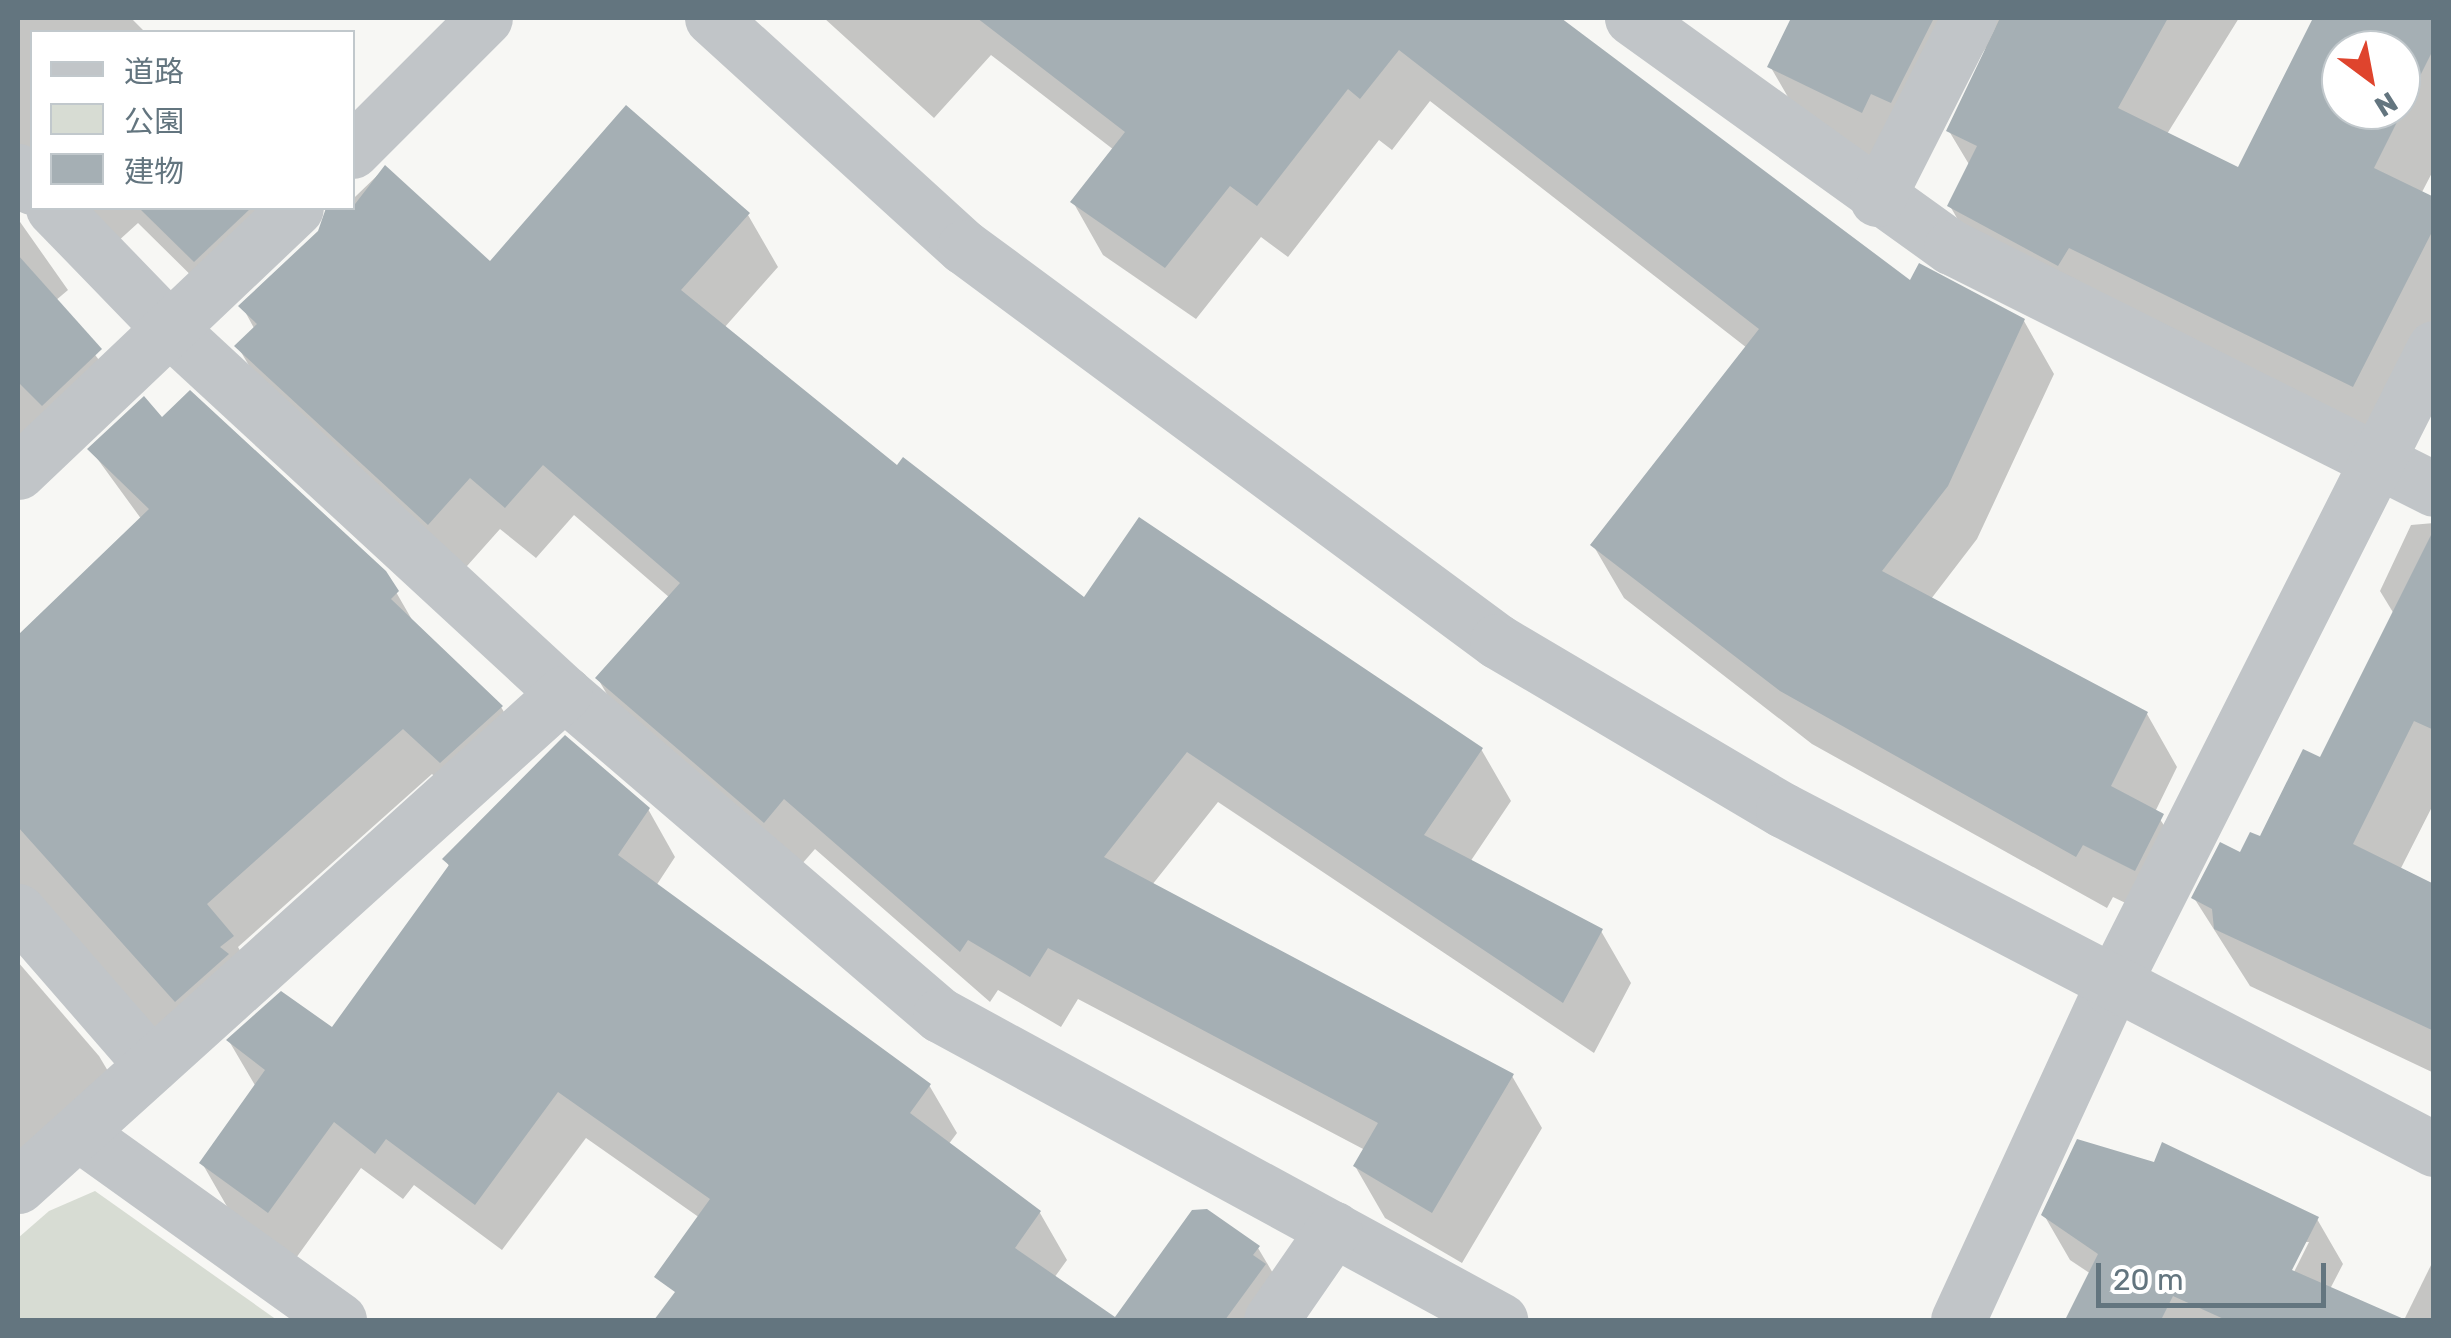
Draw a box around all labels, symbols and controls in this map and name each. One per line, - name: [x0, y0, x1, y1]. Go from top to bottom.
- legend: [30, 30, 355, 210]
- north arrow: [2321, 30, 2421, 130]
- text: 道路: [124, 54, 184, 90]
- text: N: [2369, 85, 2403, 123]
- text: 公園: [124, 104, 184, 140]
- text: 建物: [124, 154, 184, 190]
- scale bar: [2101, 1243, 2331, 1305]
- text: 20 m: [2113, 1262, 2184, 1298]

